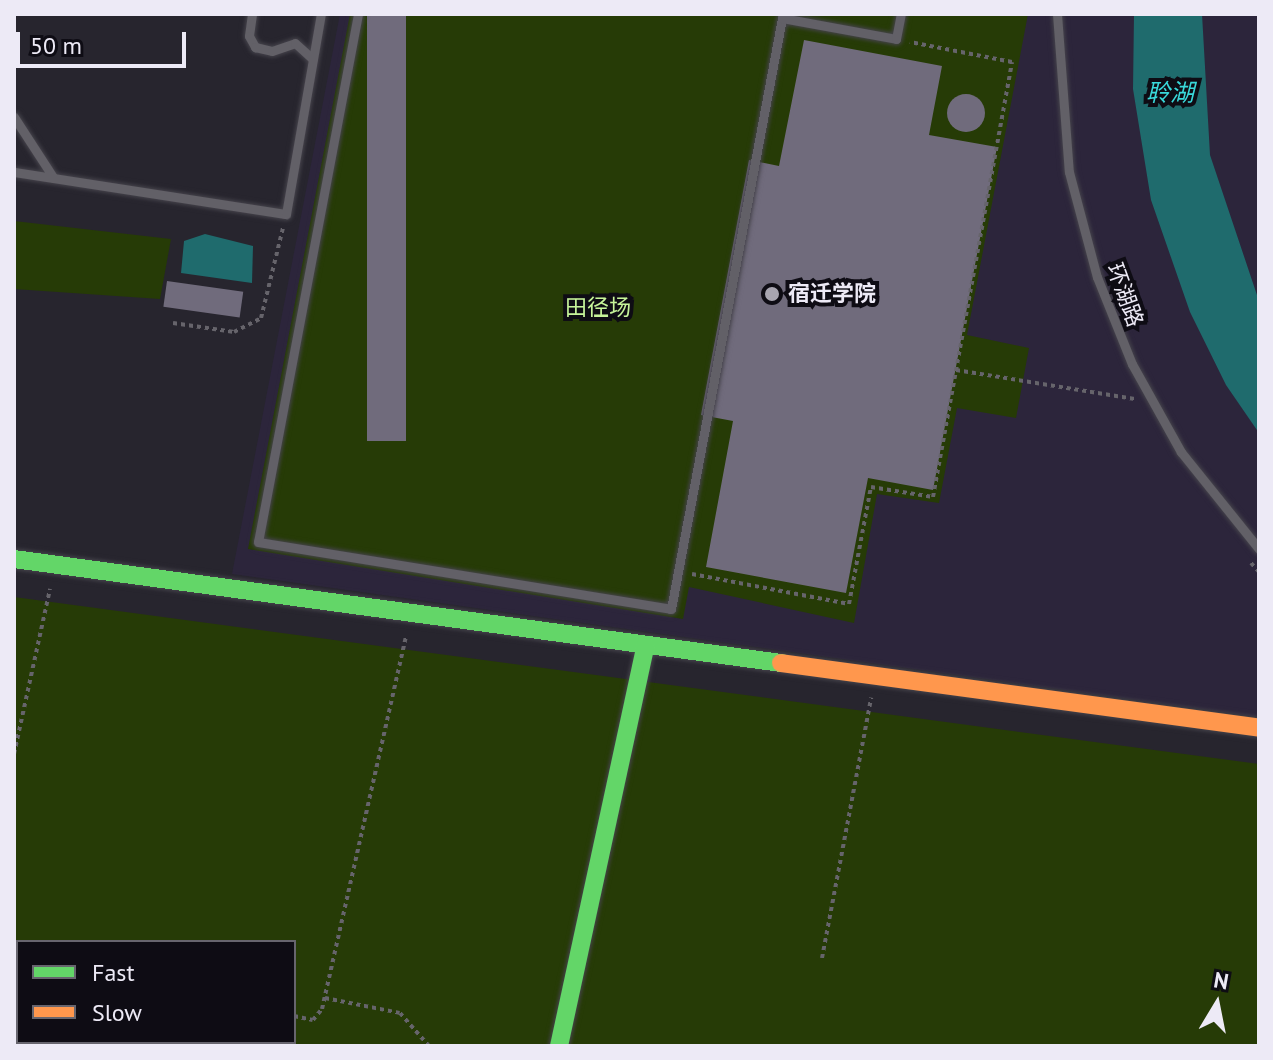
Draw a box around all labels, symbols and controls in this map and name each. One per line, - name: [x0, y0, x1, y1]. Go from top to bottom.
- scale bar: [20, 16, 190, 66]
- text: 50 m: [30, 30, 82, 61]
- water label: 聆湖: [1146, 79, 1194, 107]
- street label: 环湖路: [1101, 259, 1149, 331]
- place label: 宿迁学院: [788, 281, 876, 307]
- marker: 宿迁学院: [763, 285, 781, 303]
- park label: 田径场: [565, 295, 631, 321]
- legend: [16, 940, 296, 1044]
- text: Fast: [92, 957, 135, 988]
- north arrow: [1177, 964, 1257, 1044]
- text: N: [1212, 965, 1231, 995]
- text: Slow: [92, 997, 142, 1028]

